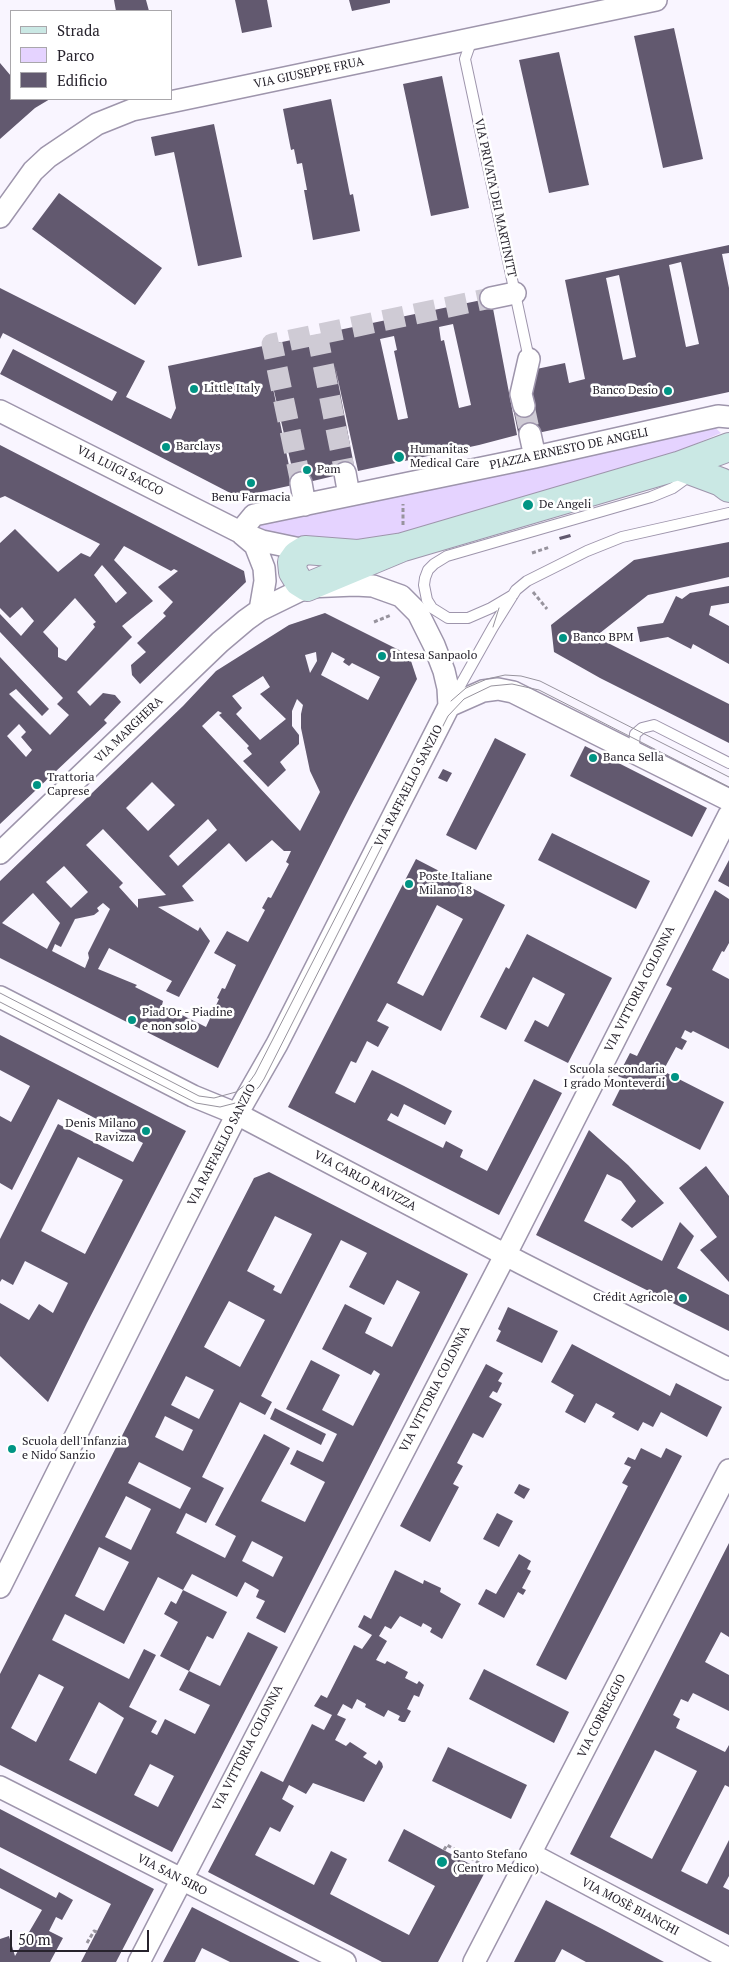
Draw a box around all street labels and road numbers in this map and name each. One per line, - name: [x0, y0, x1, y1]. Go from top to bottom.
- street label: VIA GIUSEPPE FRUA: [253, 54, 365, 92]
- street label: VIA PRIVATA DEI MARTINITT: [471, 117, 519, 279]
- street label: PIAZZA ERNESTO DE ANGELI: [488, 425, 650, 473]
- street label: VIA LUIGI SACCO: [74, 443, 166, 499]
- street label: VIA MARGHERA: [92, 694, 166, 766]
- street label: VIA RAFFAELLO SANZIO: [372, 722, 446, 850]
- street label: VIA VITTORIA COLONNA: [602, 924, 678, 1054]
- street label: VIA RAFFAELLO SANZIO: [185, 1081, 259, 1209]
- street label: VIA CARLO RAVIZZA: [311, 1148, 419, 1214]
- street label: VIA VITTORIA COLONNA: [397, 1324, 473, 1454]
- street label: VIA CORREGGIO: [575, 1672, 629, 1760]
- street label: VIA VITTORIA COLONNA: [210, 1683, 286, 1813]
- street label: VIA SAN SIRO: [135, 1851, 209, 1899]
- street label: VIA MOSÈ BIANCHI: [579, 1875, 681, 1939]

